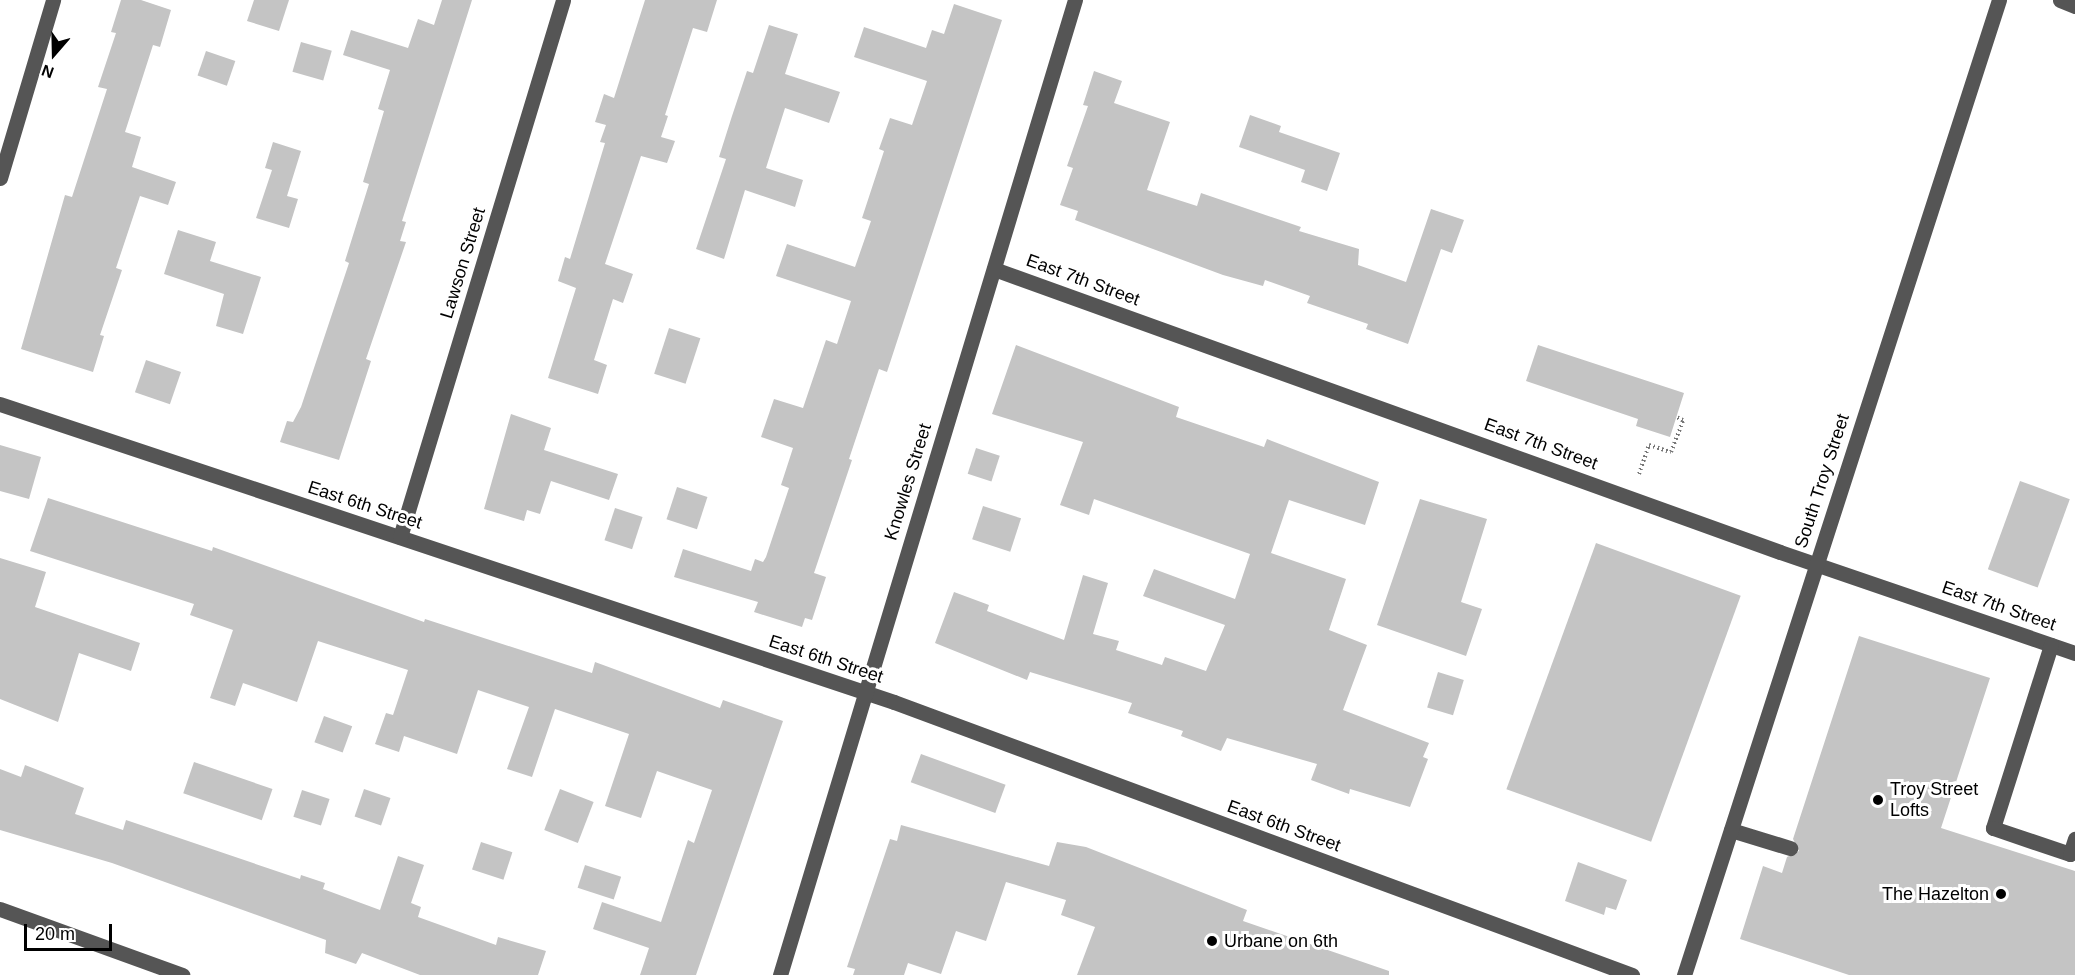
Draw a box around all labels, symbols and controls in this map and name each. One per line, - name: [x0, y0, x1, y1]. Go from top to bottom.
- north arrow: [24, 24, 84, 84]
- text: N: [39, 61, 56, 81]
- street label: Lawson Street: [436, 205, 490, 321]
- street label: East 7th Street: [1023, 249, 1143, 311]
- street label: South Troy Street: [1790, 411, 1854, 551]
- street label: East 7th Street: [1481, 413, 1601, 475]
- street label: Knowles Street: [880, 421, 936, 543]
- street label: East 6th Street: [305, 476, 425, 534]
- street label: East 7th Street: [1939, 576, 2059, 636]
- street label: East 6th Street: [766, 630, 886, 688]
- place label: Troy Street Lofts: [1890, 779, 1978, 822]
- marker: Troy Street Lofts: [1871, 793, 1885, 807]
- street label: East 6th Street: [1224, 795, 1344, 857]
- place label: The Hazelton: [1882, 883, 1989, 905]
- marker: The Hazelton: [1994, 887, 2008, 901]
- scale bar: [27, 912, 116, 950]
- text: 20 m: [35, 924, 75, 944]
- place label: Urbane on 6th: [1224, 930, 1338, 952]
- marker: Urbane on 6th: [1205, 934, 1219, 948]

